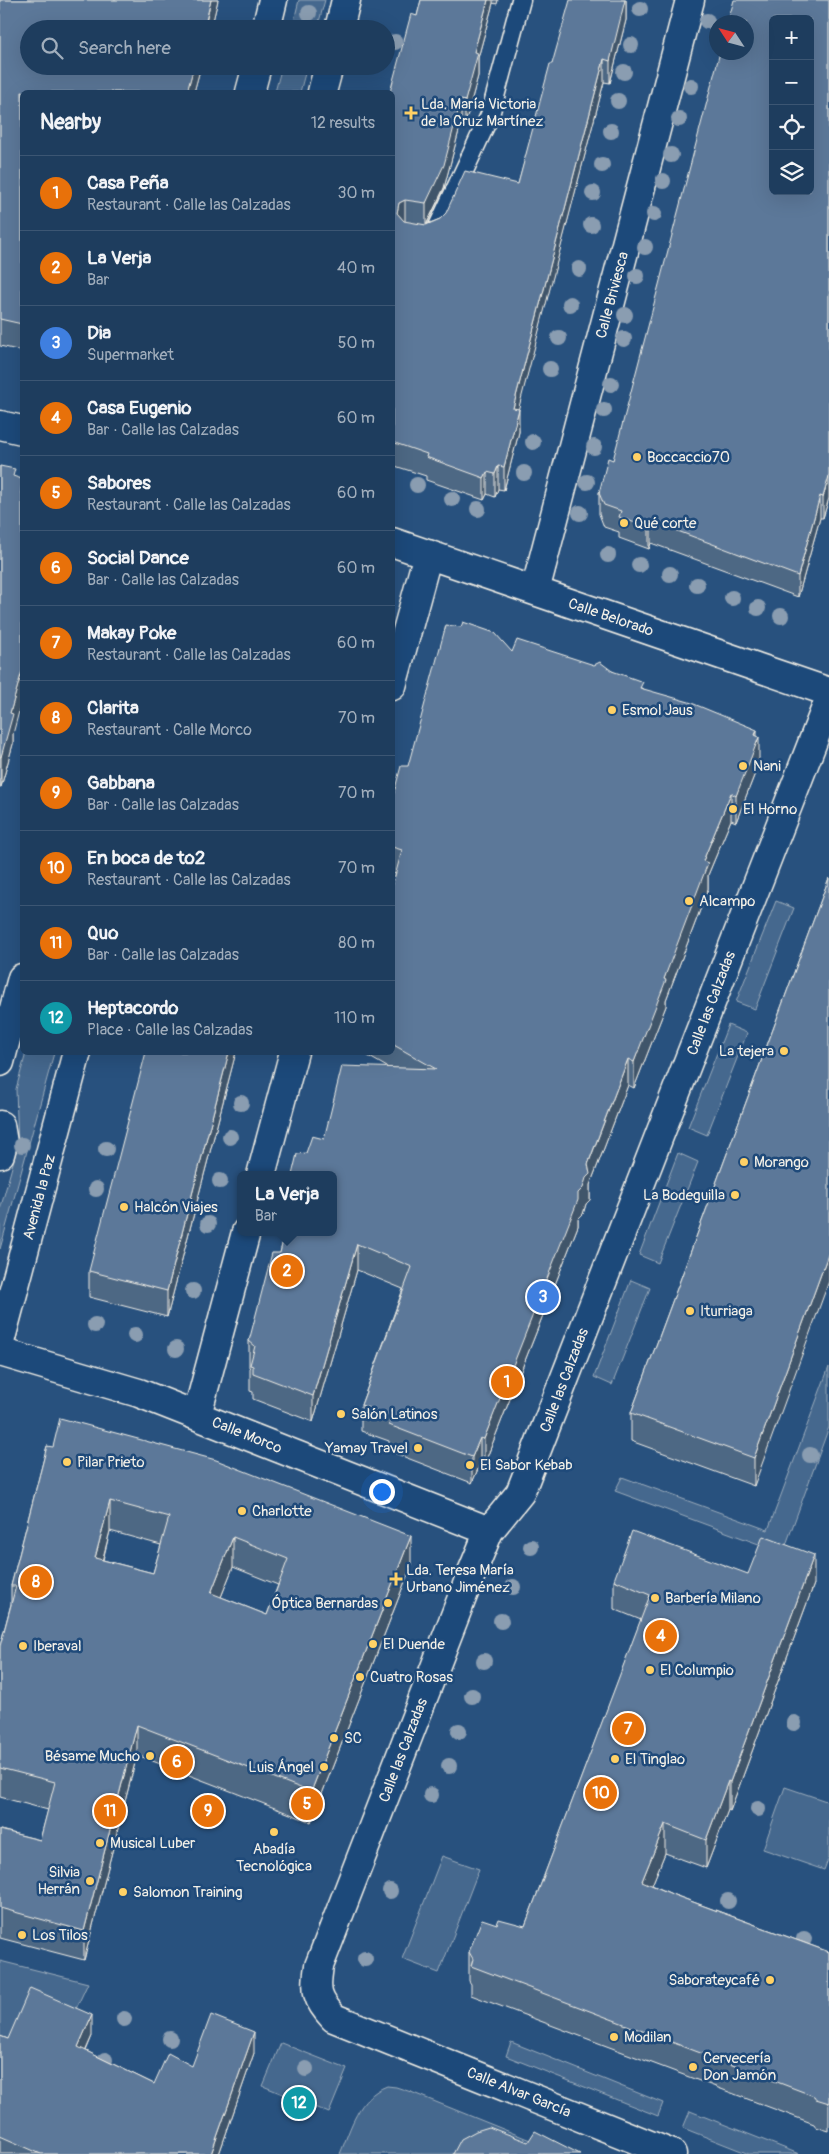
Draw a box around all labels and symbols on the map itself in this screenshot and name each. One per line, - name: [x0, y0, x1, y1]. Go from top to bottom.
- north arrow: [709, 15, 754, 60]
- place label: Lda. María Victoria de la Cruz Martínez: [421, 95, 543, 131]
- marker: Lda. María Victoria de la Cruz Martínez: [405, 107, 417, 119]
- street label: Calle Briviesca: [592, 250, 633, 341]
- place label: Boccaccio70: [647, 448, 730, 467]
- marker: Boccaccio70: [631, 451, 643, 463]
- place label: Qué corte: [634, 514, 697, 533]
- marker: Qué corte: [618, 517, 630, 529]
- street label: Calle Belorado: [566, 594, 656, 641]
- place label: Esmol Jaus: [622, 701, 693, 720]
- marker: Esmol Jaus: [606, 704, 618, 716]
- place label: Nani: [753, 757, 781, 776]
- marker: Nani: [737, 760, 749, 772]
- place label: El Horno: [743, 800, 797, 819]
- marker: El Horno: [727, 803, 739, 815]
- place label: Alcampo: [699, 892, 755, 911]
- marker: Alcampo: [683, 895, 695, 907]
- street label: Calle las Calzadas: [683, 948, 740, 1058]
- place label: La tejera: [719, 1042, 774, 1061]
- marker: La tejera: [778, 1045, 790, 1057]
- street label: Avenida la Paz: [19, 1152, 60, 1242]
- place label: Morango: [754, 1153, 809, 1172]
- marker: Morango: [738, 1156, 750, 1168]
- place label: La Bodeguilla: [643, 1186, 725, 1205]
- marker: La Bodeguilla: [729, 1189, 741, 1201]
- place label: Halcón Viajes: [134, 1198, 218, 1217]
- marker: Halcón Viajes: [118, 1201, 130, 1213]
- pin: 2: [271, 1252, 303, 1290]
- pin: 3: [527, 1278, 559, 1316]
- place label: Iturriaga: [700, 1302, 753, 1321]
- marker: Iturriaga: [684, 1305, 696, 1317]
- street label: Calle las Calzadas: [536, 1325, 593, 1435]
- pin: 1: [491, 1363, 523, 1401]
- place label: Salón Latinos: [351, 1405, 438, 1424]
- marker: Salón Latinos: [335, 1408, 347, 1420]
- street label: Calle Morco: [209, 1413, 285, 1458]
- place label: Yamay Travel: [324, 1439, 408, 1458]
- marker: Yamay Travel: [412, 1442, 424, 1454]
- place label: Pilar Prieto: [77, 1453, 145, 1472]
- marker: Pilar Prieto: [61, 1456, 73, 1468]
- place label: El Sabor Kebab: [480, 1456, 573, 1475]
- marker: El Sabor Kebab: [464, 1459, 476, 1471]
- your location: [369, 1479, 395, 1505]
- place label: Charlotte: [252, 1502, 312, 1521]
- marker: Charlotte: [236, 1505, 248, 1517]
- place label: Lda. Teresa María Urbano Jiménez: [406, 1561, 514, 1597]
- pin: 8: [20, 1563, 52, 1601]
- marker: Lda. Teresa María Urbano Jiménez: [390, 1573, 402, 1585]
- place label: Barbería Milano: [665, 1589, 761, 1608]
- marker: Barbería Milano: [649, 1592, 661, 1604]
- place label: Óptica Bernardas: [271, 1594, 378, 1613]
- marker: Óptica Bernardas: [382, 1597, 394, 1609]
- pin: 4: [645, 1617, 677, 1655]
- place label: El Duende: [383, 1635, 445, 1654]
- place label: Iberaval: [33, 1637, 82, 1656]
- marker: El Duende: [367, 1638, 379, 1650]
- marker: Iberaval: [17, 1640, 29, 1652]
- place label: El Columpio: [660, 1661, 734, 1680]
- marker: El Columpio: [644, 1664, 656, 1676]
- place label: Cuatro Rosas: [370, 1668, 453, 1687]
- marker: Cuatro Rosas: [354, 1671, 366, 1683]
- street label: Calle las Calzadas: [375, 1695, 432, 1805]
- pin: 7: [612, 1710, 644, 1748]
- place label: SC: [344, 1729, 362, 1748]
- marker: SC: [328, 1732, 340, 1744]
- pin: 6: [161, 1743, 193, 1781]
- place label: Bésame Mucho: [45, 1747, 140, 1766]
- marker: Bésame Mucho: [144, 1750, 156, 1762]
- place label: El Tinglao: [625, 1750, 685, 1769]
- marker: El Tinglao: [609, 1753, 621, 1765]
- place label: Luis Ángel: [248, 1758, 314, 1777]
- marker: Luis Ángel: [318, 1761, 330, 1773]
- pin: 10: [585, 1774, 617, 1812]
- pin: 5: [291, 1785, 323, 1823]
- pin: 11: [94, 1792, 126, 1830]
- pin: 9: [192, 1792, 224, 1830]
- marker: Abadía Tecnológica: [268, 1826, 280, 1838]
- place label: Musical Luber: [110, 1834, 196, 1853]
- marker: Musical Luber: [94, 1837, 106, 1849]
- place label: Abadía Tecnológica: [236, 1840, 312, 1876]
- place label: Silvia Herrán: [38, 1863, 80, 1899]
- marker: Silvia Herrán: [84, 1875, 96, 1887]
- place label: Salomon Training: [133, 1883, 243, 1902]
- marker: Salomon Training: [117, 1886, 129, 1898]
- place label: Los Tilos: [32, 1926, 88, 1945]
- marker: Los Tilos: [16, 1929, 28, 1941]
- place label: Saborateycafé: [668, 1971, 760, 1990]
- marker: Saborateycafé: [764, 1974, 776, 1986]
- place label: Modilan: [624, 2028, 671, 2047]
- marker: Modilan: [608, 2031, 620, 2043]
- place label: Cervecería Don Jamón: [703, 2049, 776, 2085]
- marker: Cervecería Don Jamón: [687, 2061, 699, 2073]
- street label: Calle Alvar García: [464, 2063, 574, 2122]
- pin: 12: [283, 2084, 315, 2122]

